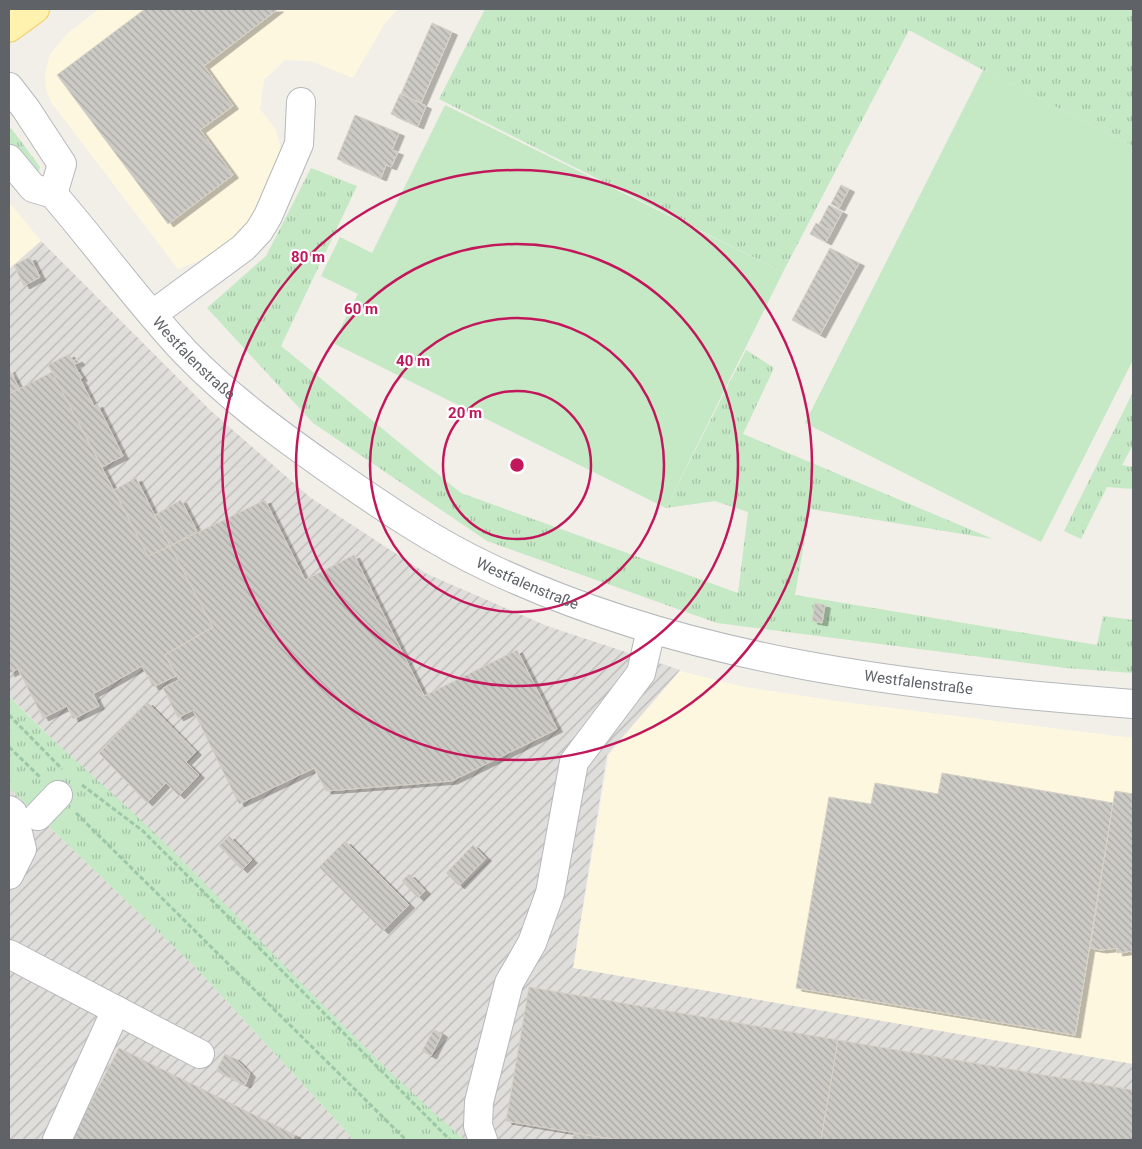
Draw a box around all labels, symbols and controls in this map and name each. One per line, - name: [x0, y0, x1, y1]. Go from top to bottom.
- text: 80 m: [291, 248, 325, 266]
- text: 60 m: [344, 300, 378, 318]
- street label: Westfalenstraße: [149, 313, 239, 403]
- text: 40 m: [396, 352, 430, 370]
- text: 20 m: [448, 404, 482, 422]
- centre of rings: [508, 456, 526, 474]
- street label: Westfalenstraße: [473, 554, 581, 613]
- street label: Westfalenstraße: [863, 666, 974, 698]

